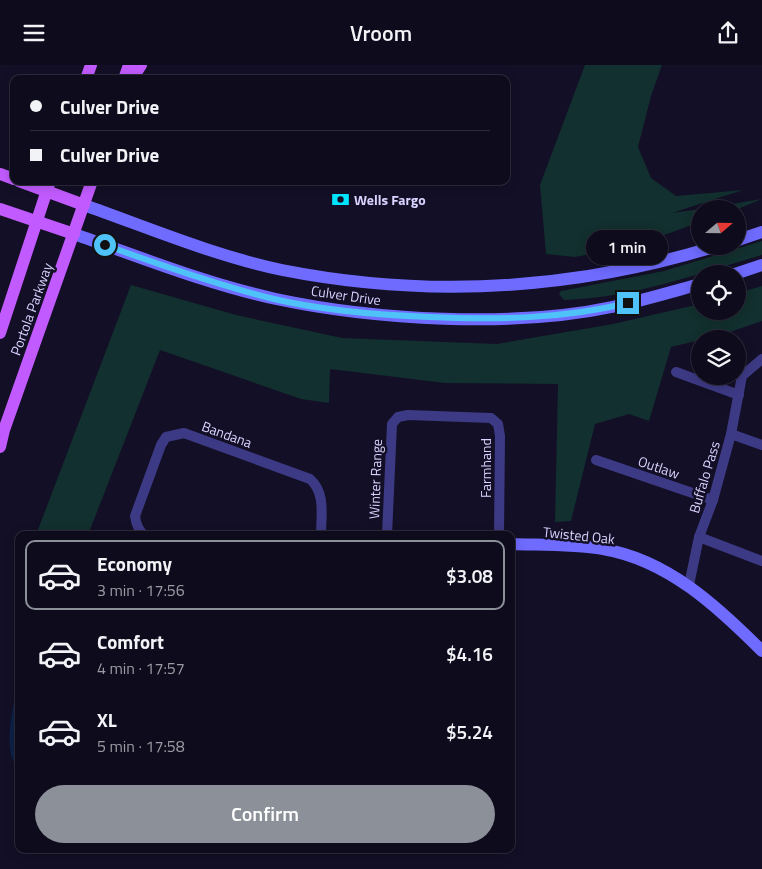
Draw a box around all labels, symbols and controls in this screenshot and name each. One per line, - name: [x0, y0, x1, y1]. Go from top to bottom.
- text: Vroom: [350, 16, 412, 50]
- icon: menu: [20, 19, 48, 47]
- icon: share: [714, 19, 742, 47]
- text: Culver Drive: [60, 92, 159, 121]
- text: Culver Drive: [60, 140, 159, 169]
- bank icon: Wells Fargo: [330, 189, 350, 209]
- place label: Wells Fargo: [354, 189, 426, 210]
- north arrow: [691, 200, 746, 255]
- map controls: [691, 200, 746, 385]
- callout: 1 min: [587, 231, 669, 265]
- route start: [94, 234, 116, 256]
- text: 1 min: [608, 235, 646, 259]
- street label: Portola Parkway: [5, 260, 58, 358]
- button: locate: [691, 265, 746, 320]
- street label: Culver Drive: [310, 280, 382, 310]
- route end: [617, 292, 639, 314]
- button: layers: [691, 330, 746, 385]
- street label: Bandana: [199, 415, 255, 453]
- street label: Farmhand: [475, 438, 496, 498]
- street label: Buffalo Pass: [683, 438, 725, 516]
- street label: Winter Range: [363, 439, 387, 519]
- street label: Outlaw: [635, 450, 683, 484]
- street label: Twisted Oak: [542, 521, 616, 549]
- text: Economy: [97, 549, 172, 578]
- icon: car: [37, 553, 82, 598]
- text: $3.08: [446, 561, 493, 590]
- text: 3 min · 17:56: [97, 578, 185, 602]
- text: Comfort: [97, 627, 164, 656]
- icon: car: [37, 631, 82, 676]
- text: $4.16: [446, 639, 493, 668]
- text: 4 min · 17:57: [97, 656, 185, 680]
- text: XL: [97, 705, 117, 734]
- icon: car: [37, 709, 82, 754]
- text: $5.24: [446, 717, 493, 746]
- text: 5 min · 17:58: [97, 734, 185, 758]
- button: Confirm: [35, 785, 495, 843]

